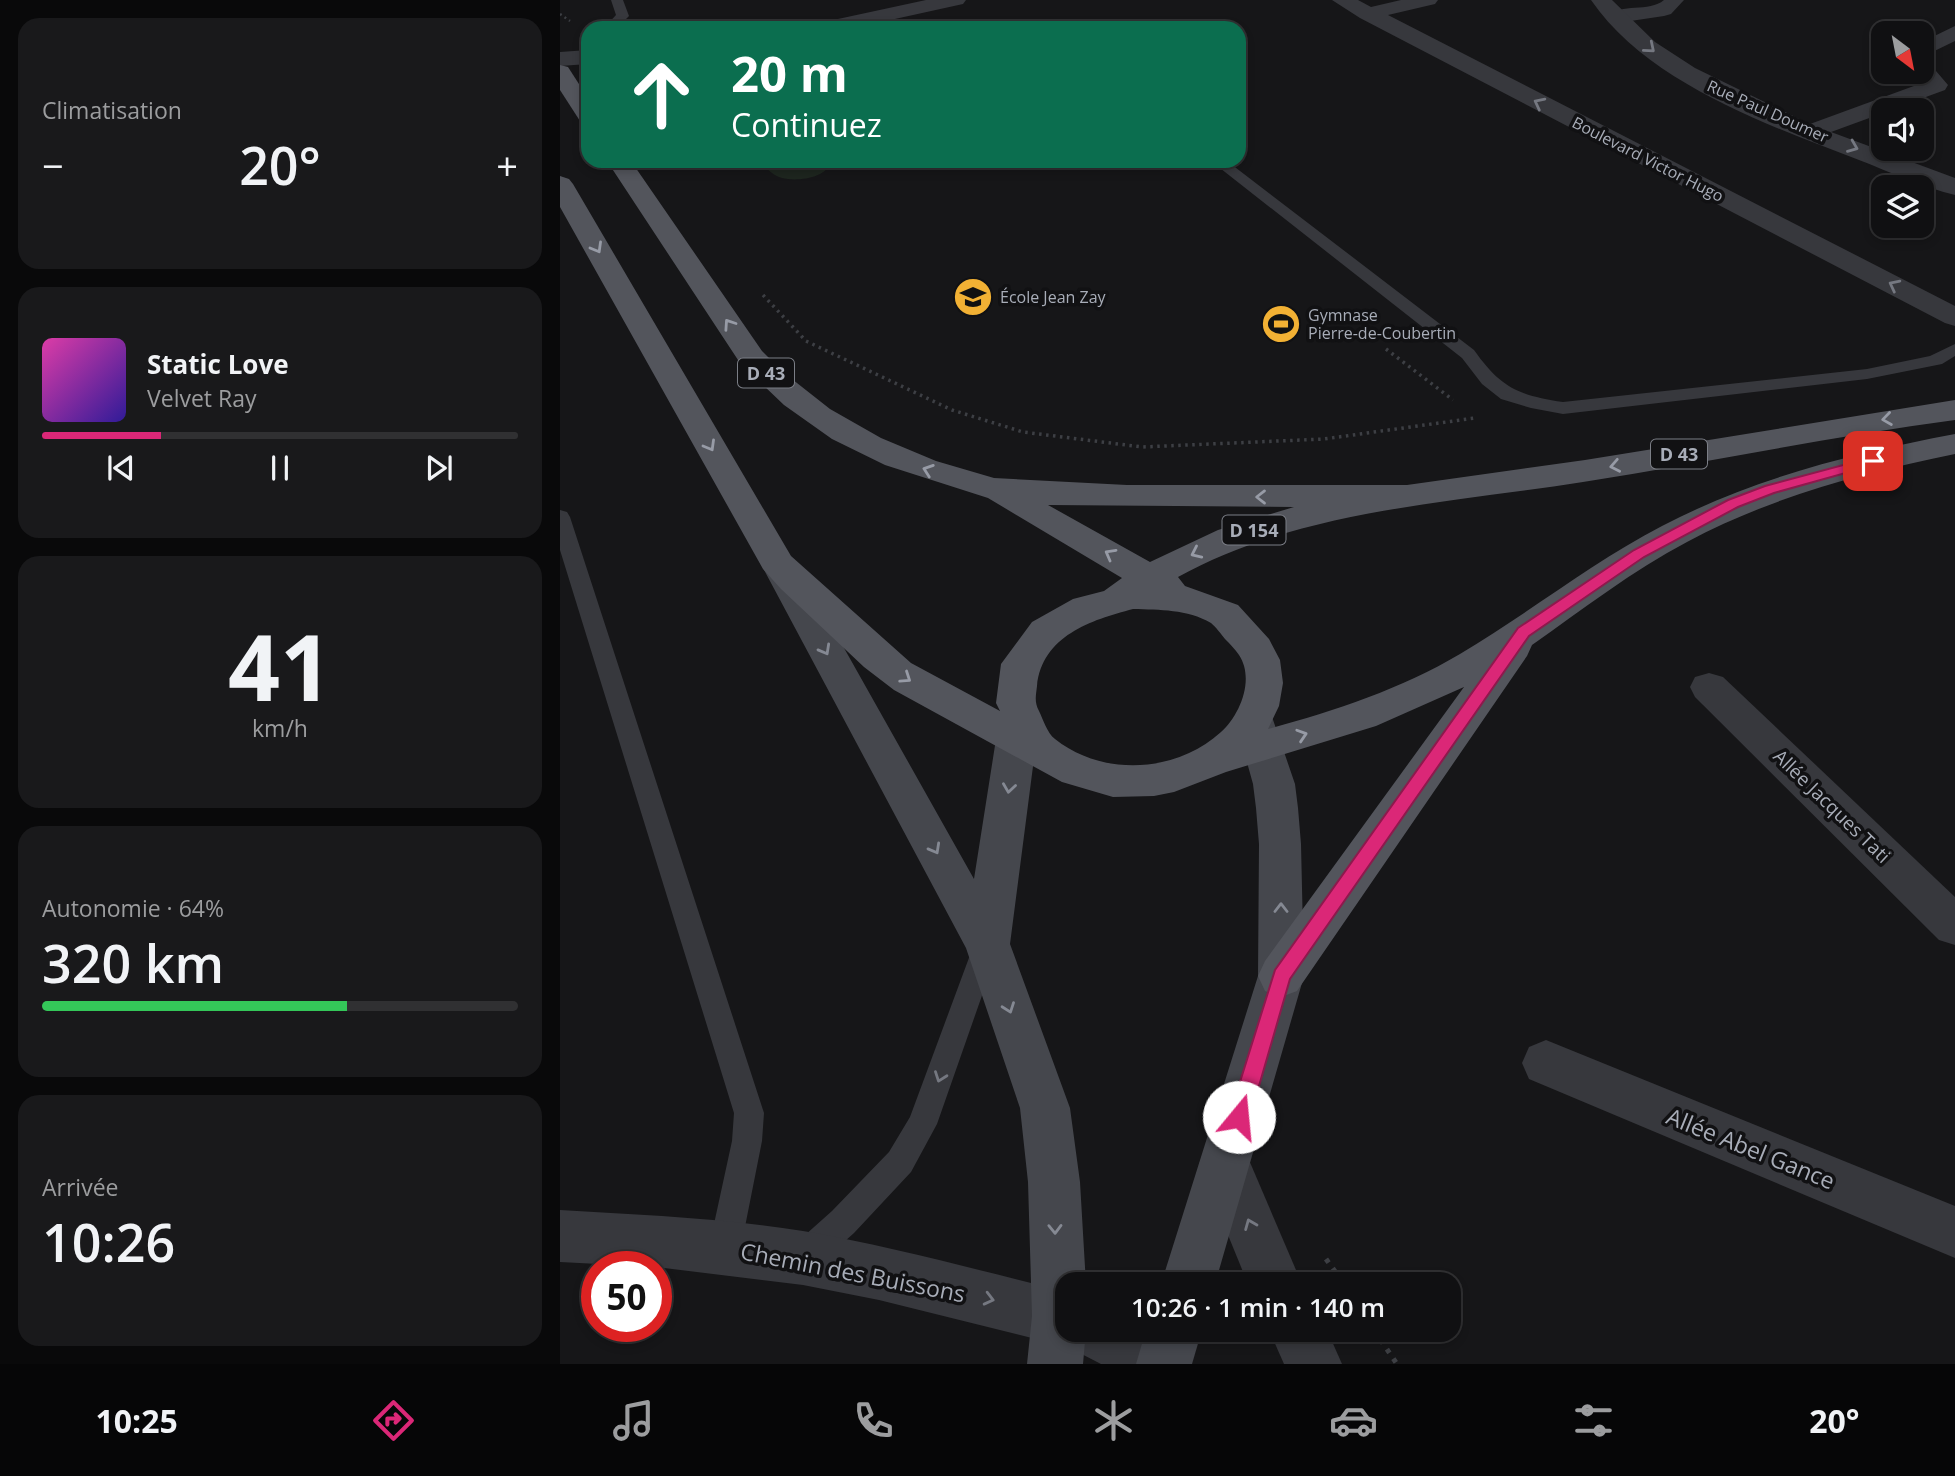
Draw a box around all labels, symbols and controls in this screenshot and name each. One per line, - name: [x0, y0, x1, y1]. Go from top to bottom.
- north arrow: [1871, 21, 1934, 84]
- map controls: [1871, 21, 1934, 238]
- text: 20 m: [731, 40, 848, 106]
- one-way arrow: [1642, 40, 1655, 52]
- icon: ahead: [616, 49, 707, 140]
- street label: Rue Paul Doumer: [1704, 74, 1833, 148]
- text: Climatisation: [42, 94, 182, 126]
- one-way arrow: [1534, 97, 1547, 111]
- button: sound: [1871, 98, 1934, 161]
- text: Continuez: [731, 103, 882, 146]
- street label: Boulevard Victor Hugo: [1568, 111, 1728, 207]
- text: 20°: [239, 129, 321, 200]
- text: −: [42, 139, 64, 191]
- text: +: [496, 139, 518, 191]
- one-way arrow: [1847, 139, 1859, 153]
- button: layers: [1871, 175, 1934, 238]
- one-way arrow: [589, 241, 602, 254]
- school or university icon: École Jean Zay: [952, 276, 994, 318]
- one-way arrow: [1889, 280, 1901, 294]
- place label: École Jean Zay: [1000, 286, 1107, 308]
- sports icon: Gymnase Pierre-de-Coubertin: [1260, 303, 1302, 345]
- place label: Gymnase Pierre-de-Coubertin: [1308, 304, 1456, 344]
- one-way arrow: [725, 319, 737, 332]
- text: Static Love: [147, 346, 289, 382]
- road number: D 43: [738, 358, 794, 388]
- text: Velvet Ray: [147, 382, 257, 414]
- one-way arrow: [1881, 411, 1893, 426]
- pin: [1843, 431, 1903, 491]
- one-way arrow: [702, 438, 715, 451]
- road number: D 43: [1651, 440, 1707, 468]
- icon: arrive: [1854, 442, 1892, 480]
- icon: previous: [102, 449, 140, 487]
- icon: pause: [261, 449, 299, 487]
- icon: next: [420, 449, 458, 487]
- one-way arrow: [1609, 458, 1621, 473]
- one-way arrow: [922, 464, 934, 478]
- one-way arrow: [1255, 489, 1265, 505]
- road number: D 154: [1222, 516, 1286, 544]
- one-way arrow: [1191, 545, 1203, 559]
- one-way arrow: [1105, 549, 1118, 562]
- text: 41: [228, 604, 332, 728]
- one-way arrow: [817, 642, 831, 655]
- one-way arrow: [898, 669, 911, 682]
- text: km/h: [252, 712, 308, 744]
- one-way arrow: [1296, 729, 1308, 744]
- street label: Allée Jacques Tati: [1768, 743, 1896, 869]
- one-way arrow: [1002, 782, 1017, 794]
- one-way arrow: [927, 842, 940, 854]
- text: Autonomie · 64%: [42, 892, 224, 924]
- one-way arrow: [1273, 902, 1289, 912]
- text: 320 km: [42, 927, 224, 998]
- one-way arrow: [1001, 1001, 1015, 1013]
- one-way arrow: [934, 1071, 948, 1083]
- position arrow: [1202, 1080, 1276, 1154]
- street label: Allée Abel Gance: [1662, 1100, 1840, 1196]
- text: Arrivée: [42, 1171, 118, 1203]
- text: 10:26: [42, 1206, 175, 1277]
- one-way arrow: [1245, 1219, 1259, 1231]
- one-way arrow: [1047, 1224, 1063, 1234]
- street label: Chemin des Buissons: [738, 1235, 968, 1309]
- speed limit sign: 50: [581, 1251, 672, 1342]
- text: 10:26 · 1 min · 140 m: [1131, 1289, 1385, 1325]
- one-way arrow: [983, 1291, 995, 1305]
- icon: directions: [369, 1396, 418, 1445]
- icon: music: [609, 1396, 658, 1445]
- icon: phone: [849, 1396, 898, 1445]
- icon: climate: [1089, 1396, 1138, 1445]
- icon: car: [1329, 1396, 1378, 1445]
- icon: filters: [1569, 1396, 1618, 1445]
- text: 10:25: [96, 1399, 178, 1442]
- text: 20°: [1809, 1399, 1859, 1442]

